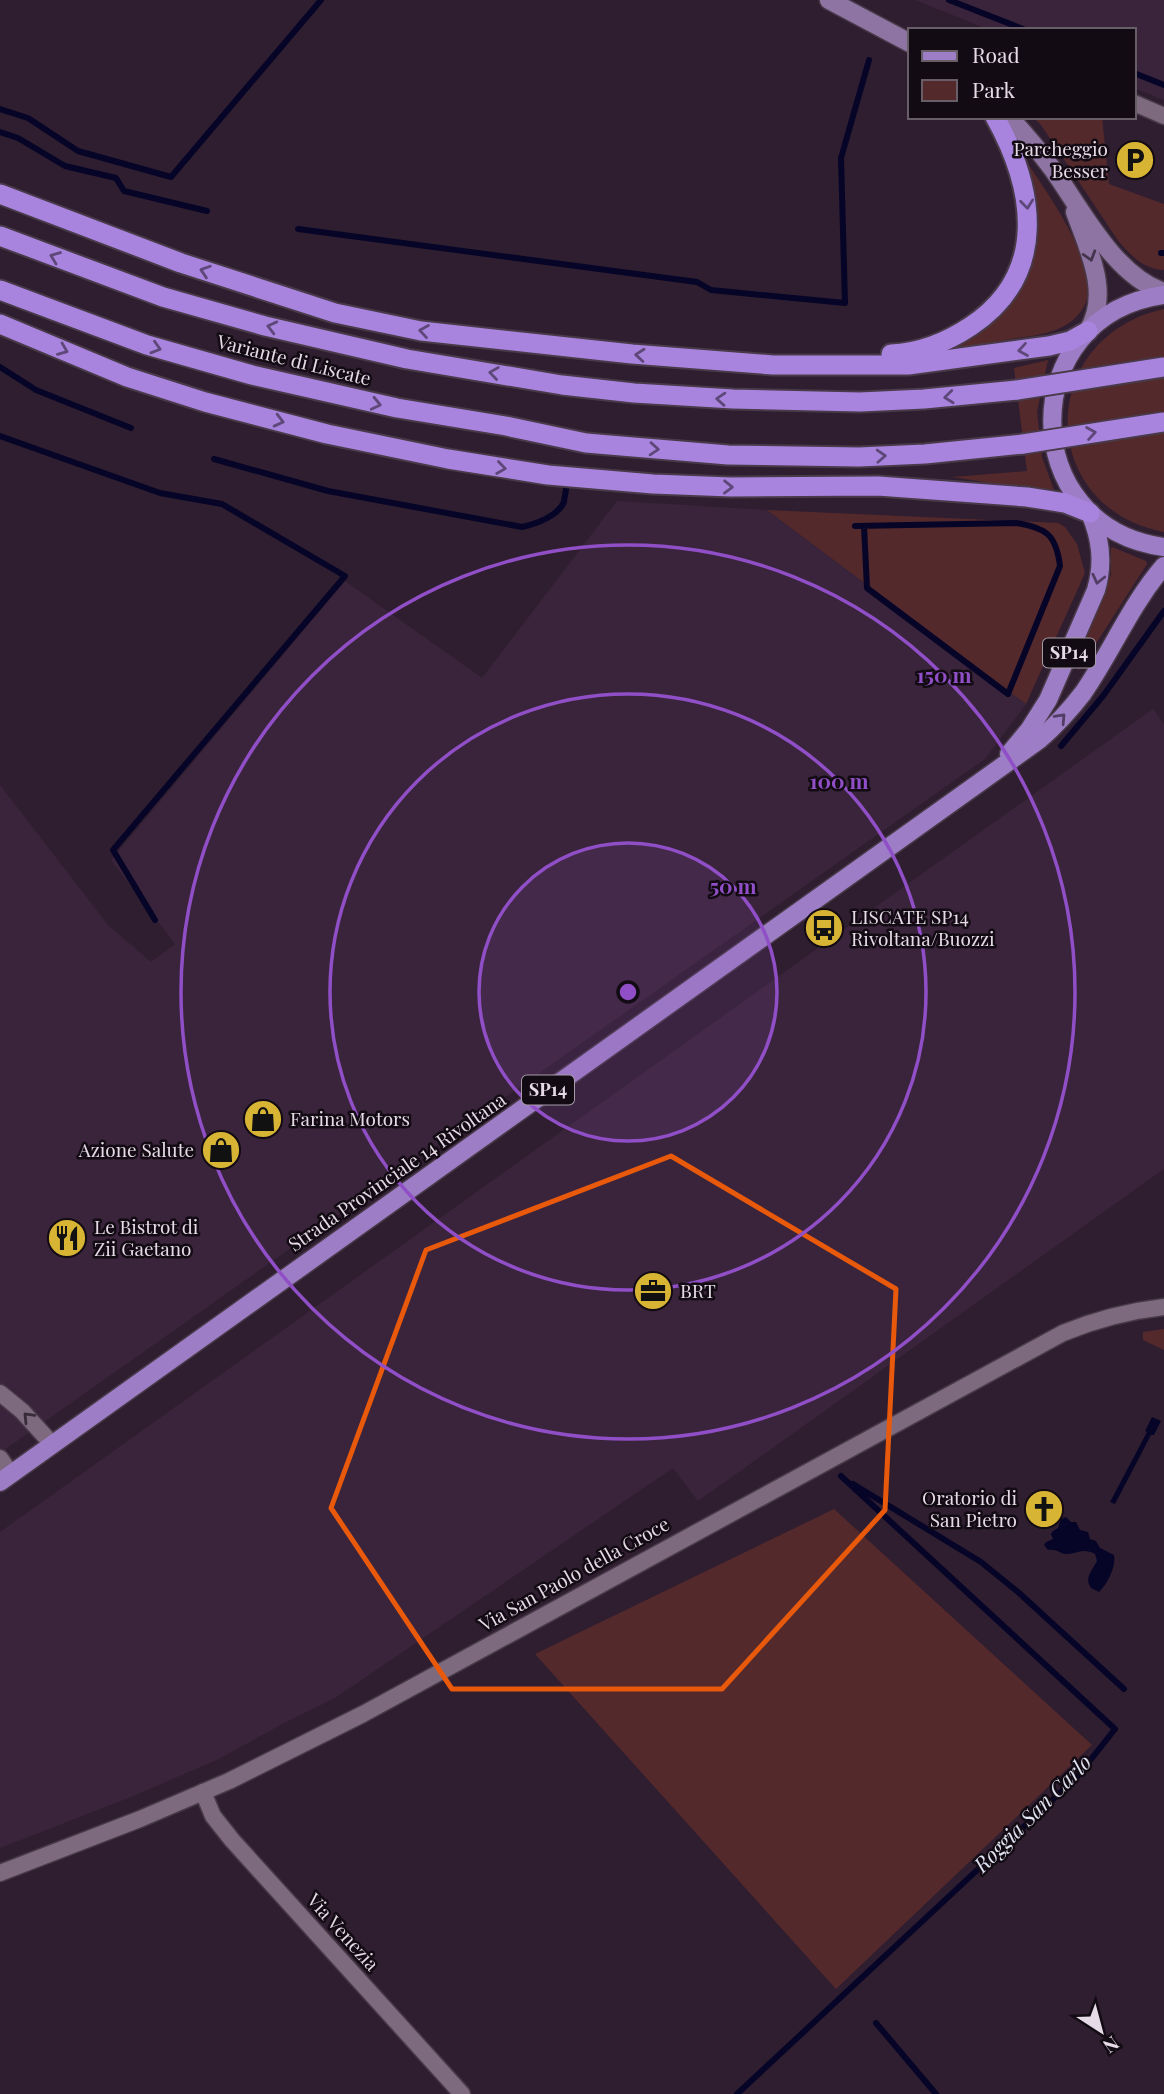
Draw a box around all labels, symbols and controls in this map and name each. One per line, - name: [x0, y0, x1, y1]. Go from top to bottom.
- legend: [908, 28, 1136, 119]
- text: Road: [972, 40, 1020, 68]
- text: Park: [972, 75, 1016, 103]
- place label: Parcheggio Besser: [1013, 135, 1109, 183]
- parking icon: Parcheggio Besser: [1114, 139, 1156, 181]
- one-way arrow: [1019, 198, 1034, 210]
- one-way arrow: [1082, 250, 1097, 262]
- one-way arrow: [50, 252, 62, 266]
- one-way arrow: [199, 265, 211, 279]
- one-way arrow: [266, 321, 278, 335]
- one-way arrow: [418, 324, 430, 339]
- street label: Variante di Liscate: [214, 327, 374, 391]
- one-way arrow: [150, 339, 162, 354]
- one-way arrow: [56, 342, 68, 356]
- one-way arrow: [1017, 343, 1029, 358]
- one-way arrow: [635, 348, 646, 363]
- one-way arrow: [488, 366, 500, 381]
- one-way arrow: [943, 389, 954, 404]
- one-way arrow: [716, 392, 727, 407]
- one-way arrow: [370, 395, 382, 410]
- one-way arrow: [273, 413, 285, 428]
- one-way arrow: [1085, 426, 1097, 441]
- one-way arrow: [649, 442, 660, 457]
- one-way arrow: [876, 449, 887, 464]
- one-way arrow: [495, 460, 507, 475]
- one-way arrow: [723, 479, 734, 495]
- one-way arrow: [1092, 573, 1106, 585]
- road number: SP14: [1043, 638, 1095, 668]
- text: 150 m: [917, 660, 971, 688]
- one-way arrow: [1053, 713, 1066, 726]
- text: 100 m: [809, 766, 869, 794]
- text: 50 m: [709, 871, 757, 899]
- place label: LISCATE SP14 Rivoltana/Buozzi: [851, 903, 995, 951]
- bus stop icon: LISCATE SP14 Rivoltana/Buozzi: [803, 907, 845, 949]
- centre of rings: [616, 980, 640, 1004]
- road number: SP14: [522, 1076, 574, 1105]
- street label: Strada Provinciale 14 Rivoltana: [282, 1086, 511, 1256]
- shop icon: Farina Motors: [242, 1098, 284, 1140]
- place label: Farina Motors: [290, 1105, 410, 1131]
- shop icon: Azione Salute: [200, 1129, 242, 1171]
- place label: Azione Salute: [78, 1136, 194, 1162]
- place label: Le Bistrot di Zii Gaetano: [94, 1213, 199, 1261]
- restaurant icon: Le Bistrot di Zii Gaetano: [46, 1217, 88, 1259]
- office icon: BRT: [632, 1270, 674, 1312]
- place label: BRT: [680, 1277, 716, 1303]
- one-way arrow: [23, 1413, 36, 1426]
- place label: Oratorio di San Pietro: [922, 1484, 1017, 1532]
- church icon: Oratorio di San Pietro: [1023, 1488, 1065, 1530]
- street label: Via San Paolo della Croce: [473, 1510, 673, 1637]
- water label: Roggia San Carlo: [966, 1748, 1097, 1878]
- street label: Via Venezia: [301, 1886, 386, 1976]
- north arrow: [1066, 1996, 1136, 2066]
- text: N: [1098, 2031, 1125, 2060]

